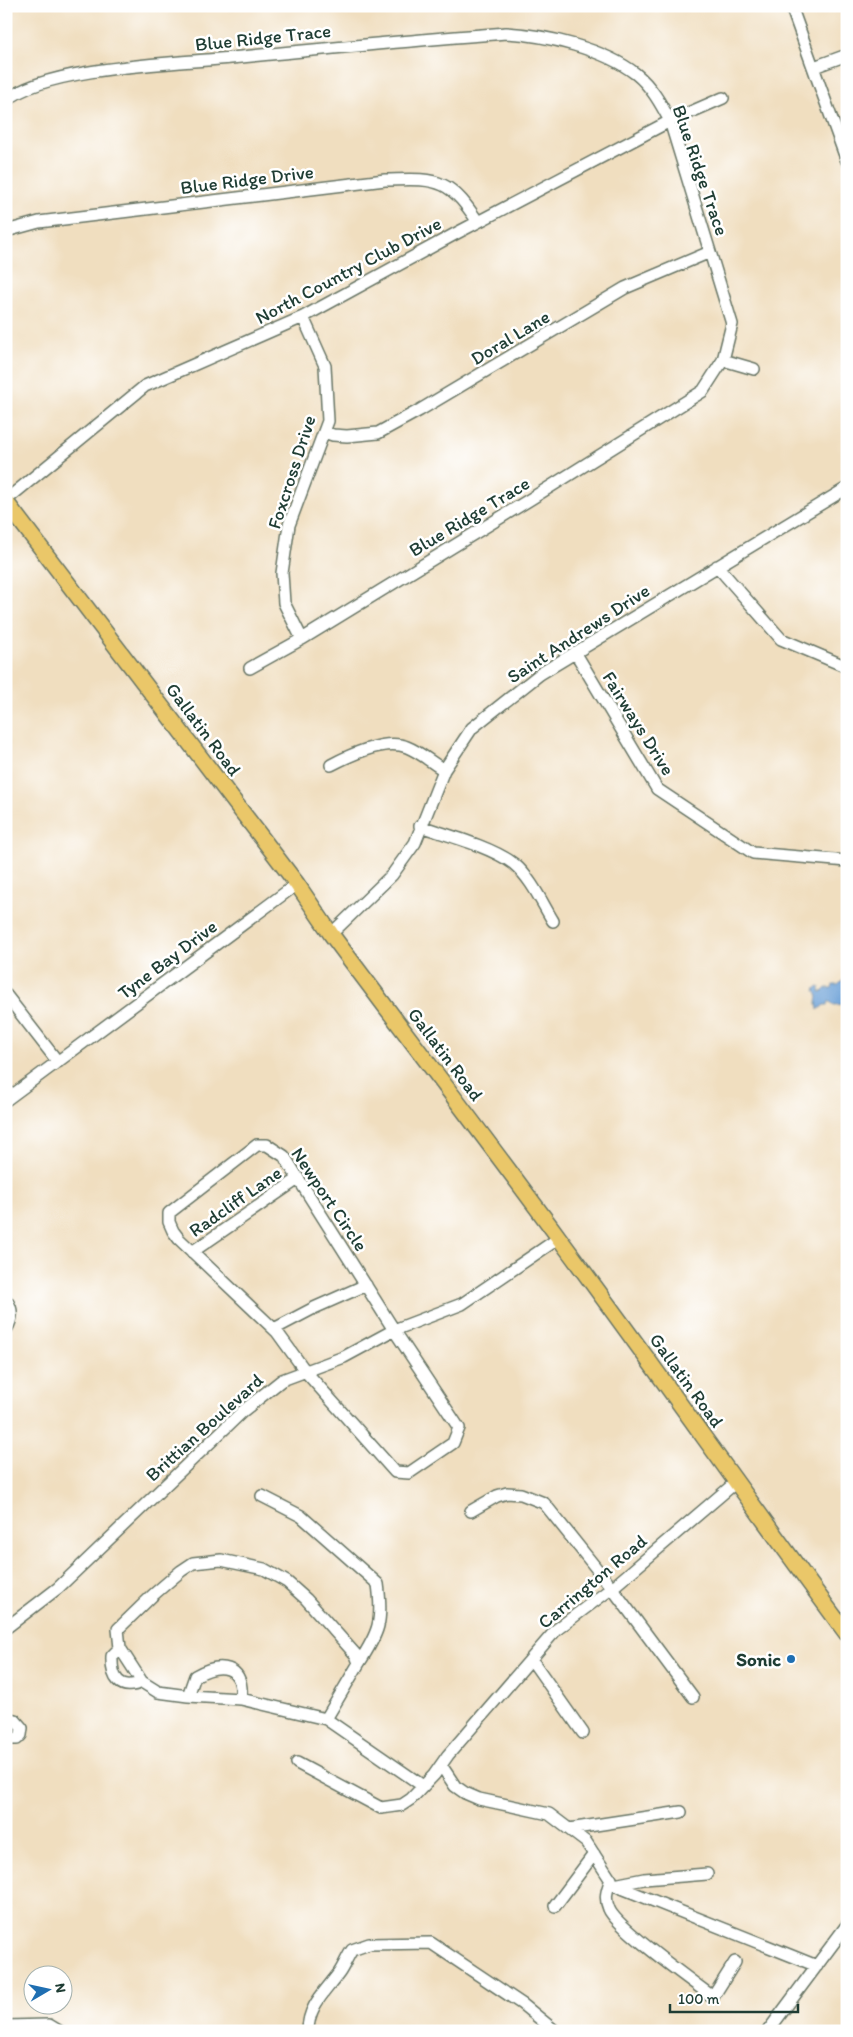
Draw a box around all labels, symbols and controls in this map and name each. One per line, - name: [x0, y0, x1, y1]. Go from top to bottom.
- street label: Blue Ridge Trace: [194, 19, 332, 56]
- street label: Blue Ridge Trace: [667, 102, 734, 239]
- street label: Blue Ridge Drive: [179, 160, 315, 199]
- street label: North Country Club Drive: [251, 212, 445, 329]
- street label: Doral Lane: [467, 305, 554, 370]
- street label: Foxcross Drive: [262, 412, 321, 532]
- street label: Blue Ridge Trace: [405, 471, 534, 561]
- street label: Saint Andrews Drive: [503, 579, 654, 688]
- street label: Fairways Drive: [597, 667, 680, 780]
- street label: Gallatin Road: [161, 678, 246, 780]
- street label: Tyne Bay Drive: [113, 915, 222, 1004]
- street label: Gallatin Road: [403, 1003, 488, 1105]
- street label: Newport Circle: [286, 1143, 373, 1256]
- street label: Radcliff Lane: [184, 1161, 286, 1242]
- street label: Gallatin Road: [645, 1329, 728, 1432]
- street label: Brittian Boulevard: [141, 1368, 268, 1486]
- street label: Carrington Road: [533, 1529, 652, 1634]
- place label: Sonic: [736, 1648, 781, 1671]
- marker: Sonic: [785, 1653, 797, 1665]
- north arrow: [22, 1964, 72, 2014]
- text: N: [51, 1982, 69, 1994]
- scale bar: [670, 1982, 798, 2014]
- text: 100 m: [678, 1990, 720, 2008]

